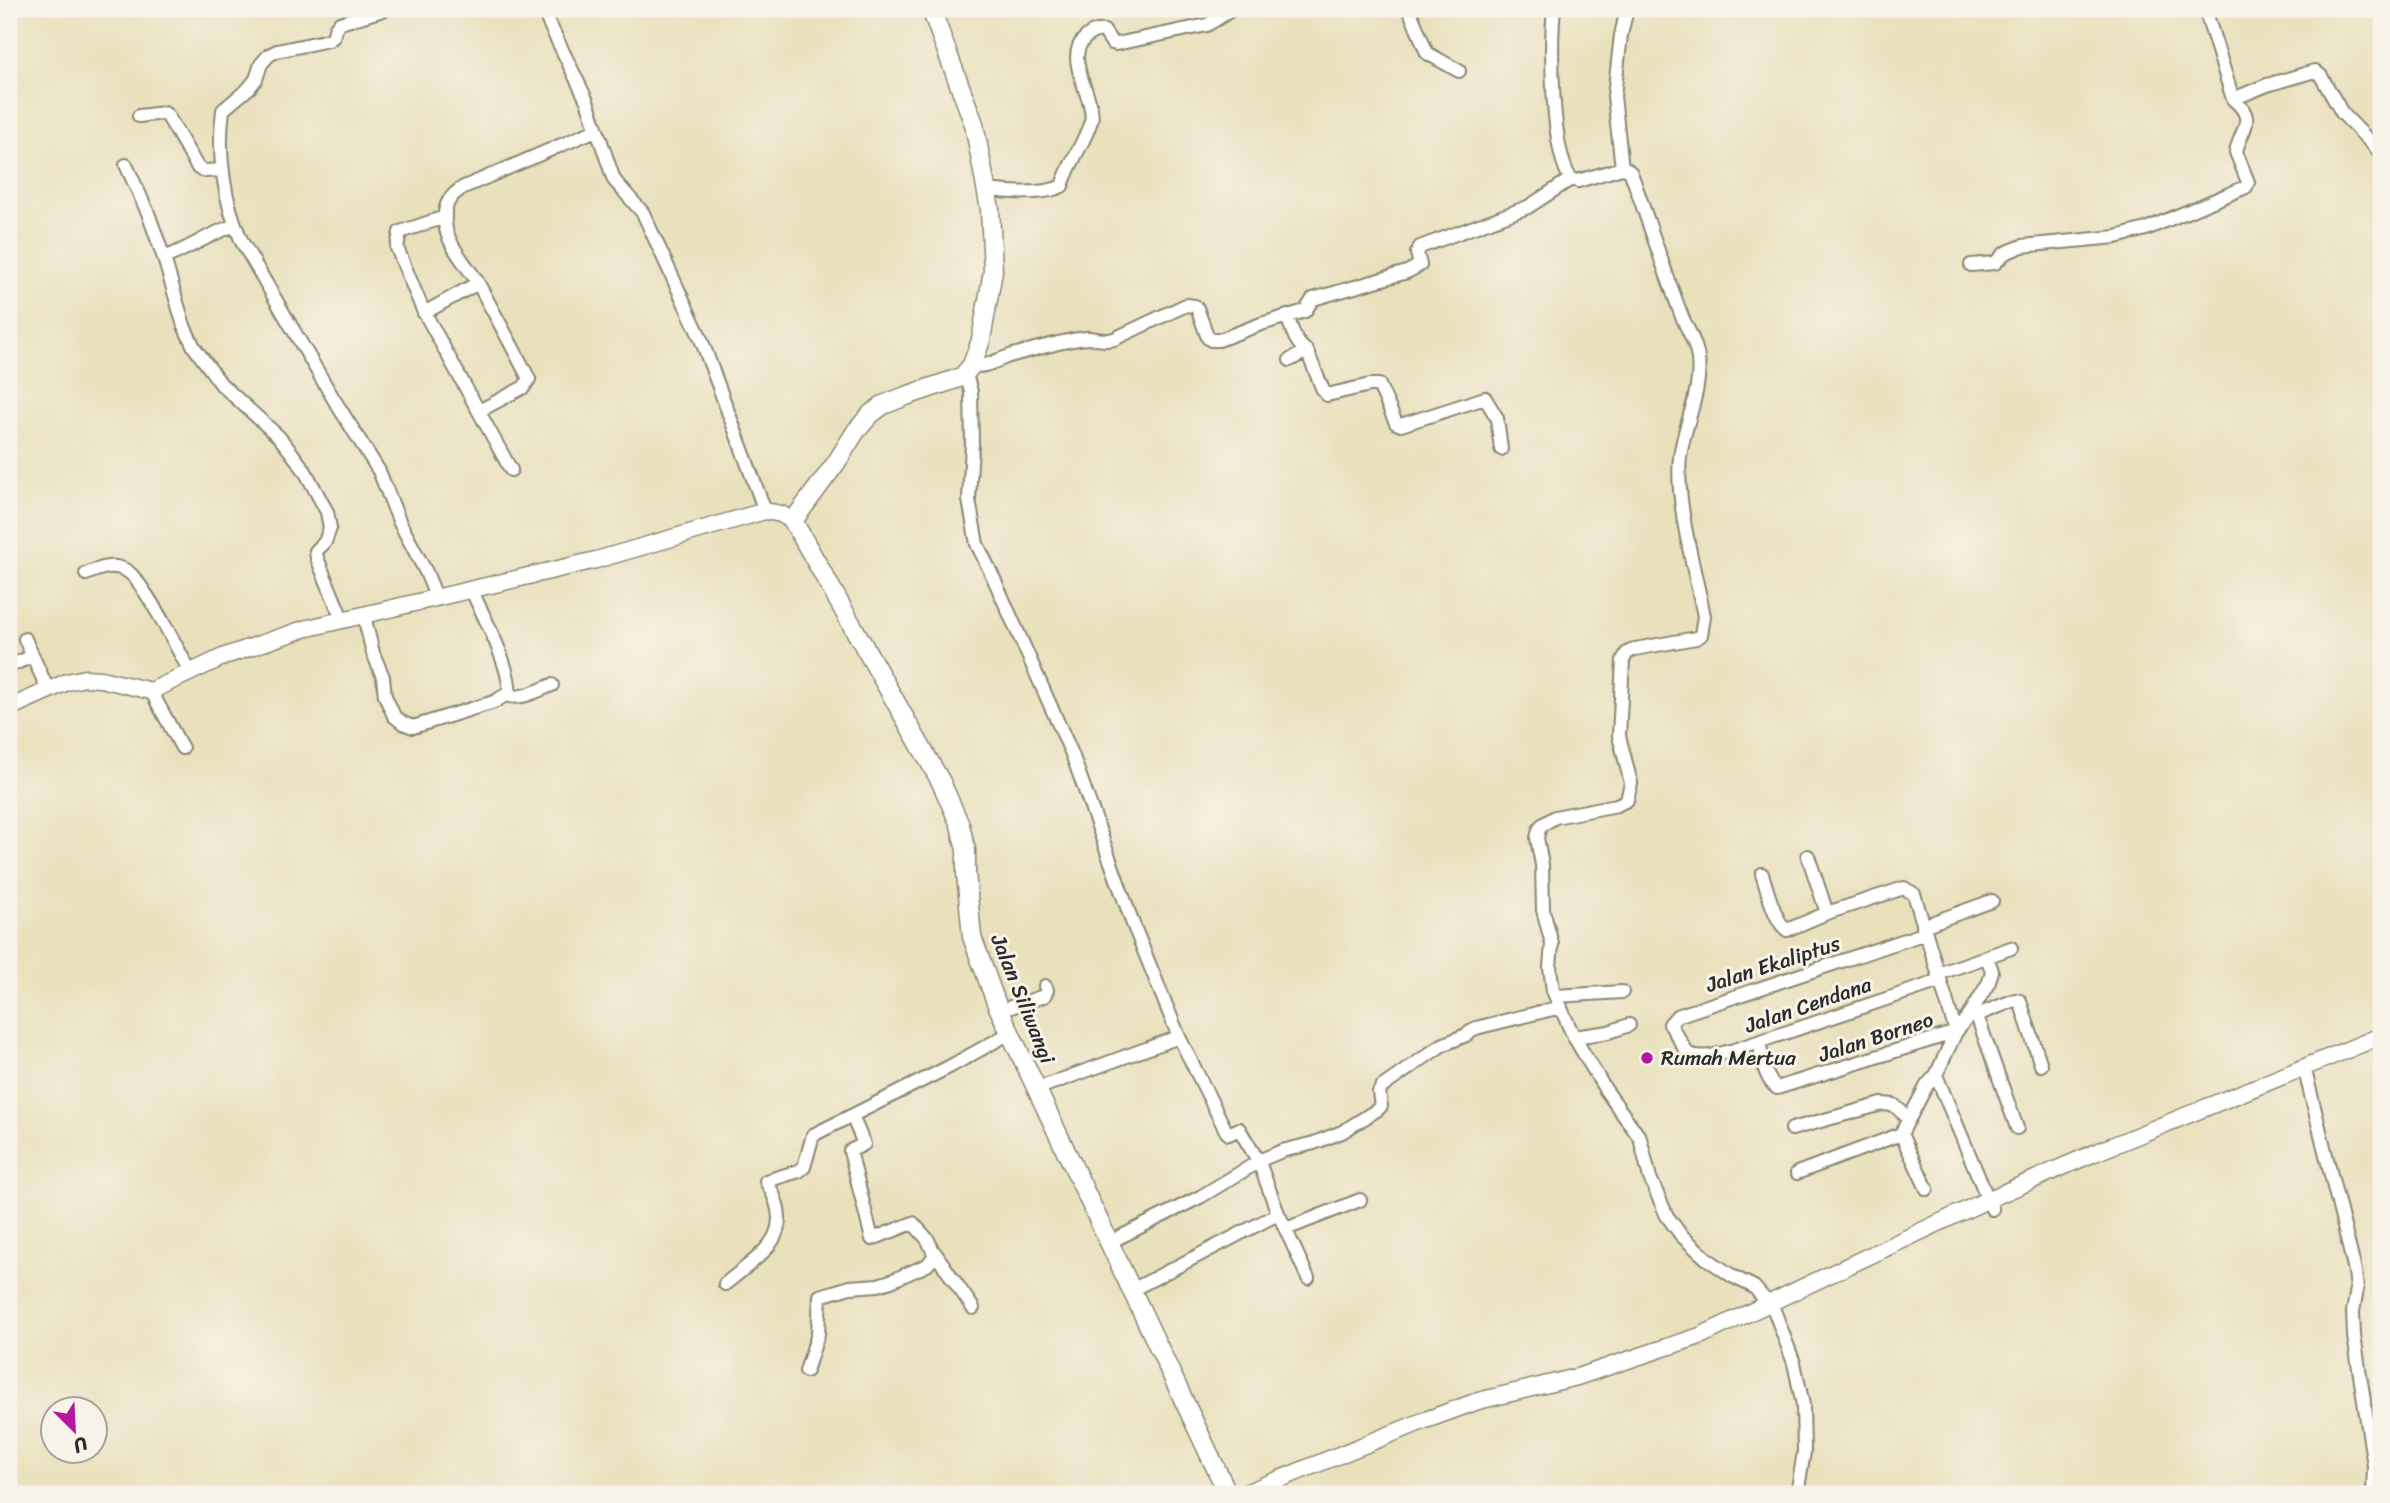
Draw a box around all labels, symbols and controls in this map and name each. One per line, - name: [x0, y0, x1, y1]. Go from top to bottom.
- street label: Jalan Ekaliptus: [1700, 924, 1845, 1004]
- street label: Jalan Siliwangi: [979, 927, 1067, 1071]
- street label: Jalan Cendana: [1739, 965, 1877, 1045]
- street label: Jalan Borneo: [1813, 1000, 1939, 1074]
- place label: Rumah Mertua: [1661, 1039, 1796, 1077]
- marker: Rumah Mertua: [1639, 1050, 1655, 1066]
- north arrow: [38, 1394, 108, 1464]
- text: U: [67, 1427, 93, 1463]

